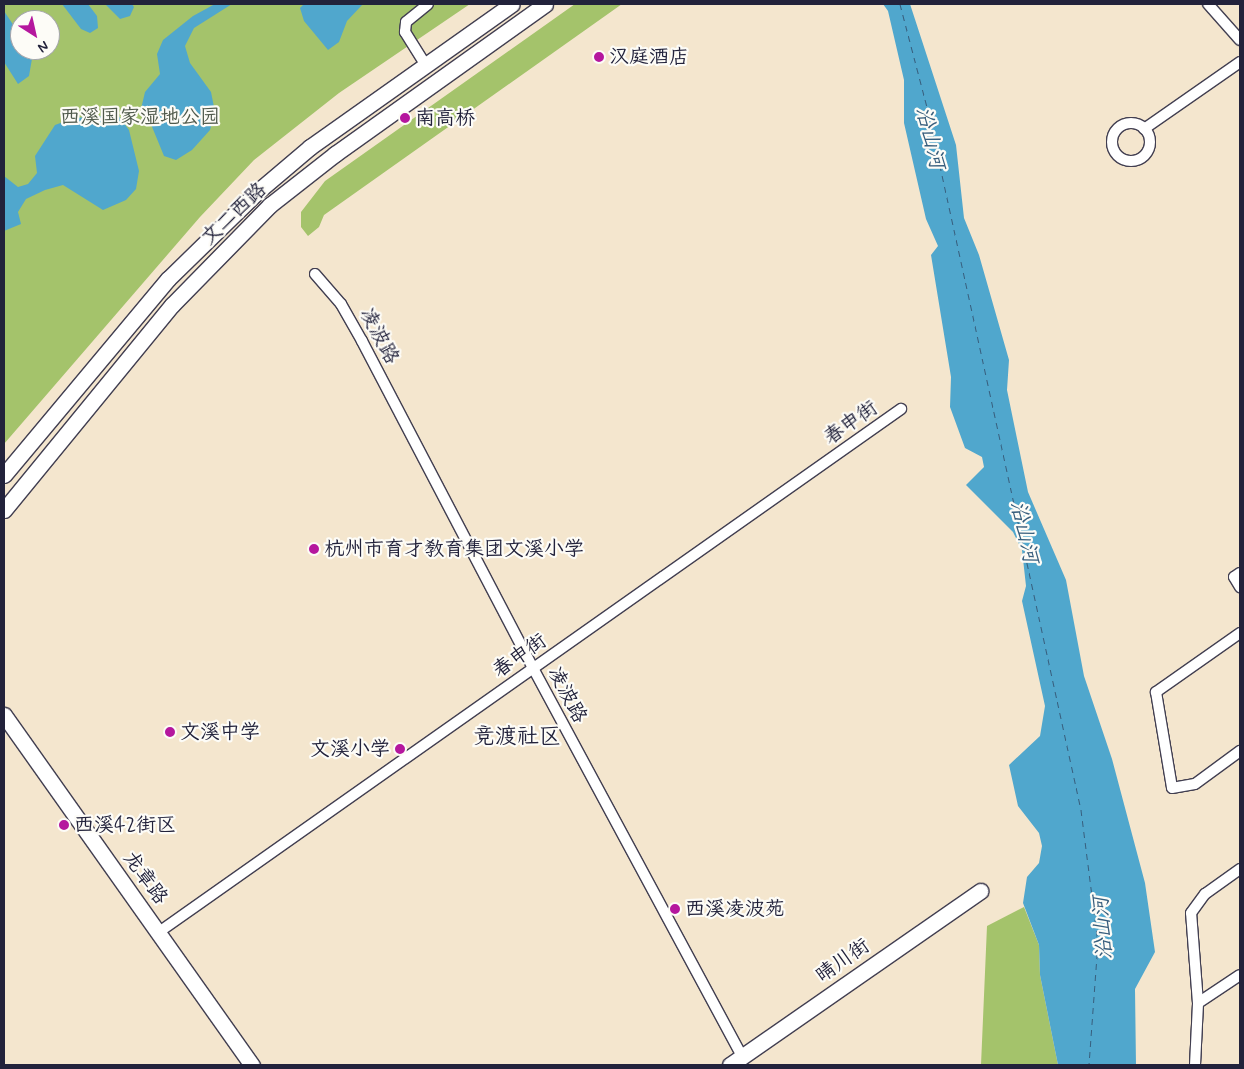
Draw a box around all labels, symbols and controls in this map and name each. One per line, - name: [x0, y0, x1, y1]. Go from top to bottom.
- north arrow: [10, 10, 60, 60]
- text: N: [34, 36, 52, 57]
- place label: 汉庭酒店: [609, 45, 689, 69]
- marker: 汉庭酒店: [593, 51, 605, 63]
- water label: 沿山河: [910, 104, 950, 172]
- park label: 西溪国家湿地公园: [60, 105, 220, 129]
- place label: 南高桥: [415, 106, 475, 130]
- marker: 南高桥: [399, 112, 411, 124]
- street label: 文二西路: [197, 178, 271, 250]
- street label: 凌波路: [354, 304, 404, 368]
- street label: 春申街: [820, 396, 882, 450]
- water label: 沿山河: [1005, 498, 1043, 566]
- place label: 杭州市育才教育集团文溪小学: [324, 537, 584, 561]
- marker: 杭州市育才教育集团文溪小学: [308, 543, 320, 555]
- street label: 春申街: [489, 629, 551, 683]
- street label: 凌波路: [542, 663, 592, 727]
- place label: 文溪中学: [180, 720, 260, 744]
- district label: 竞渡社区: [473, 725, 561, 751]
- marker: 文溪中学: [164, 726, 176, 738]
- place label: 文溪小学: [310, 737, 390, 761]
- marker: 文溪小学: [394, 743, 406, 755]
- place label: 西溪42街区: [74, 813, 176, 837]
- marker: 西溪42街区: [58, 819, 70, 831]
- street label: 龙章路: [118, 847, 172, 909]
- water label: 沿山河: [1088, 896, 1118, 960]
- place label: 西溪凌波苑: [685, 897, 785, 921]
- marker: 西溪凌波苑: [669, 903, 681, 915]
- street label: 晴川街: [812, 934, 874, 988]

